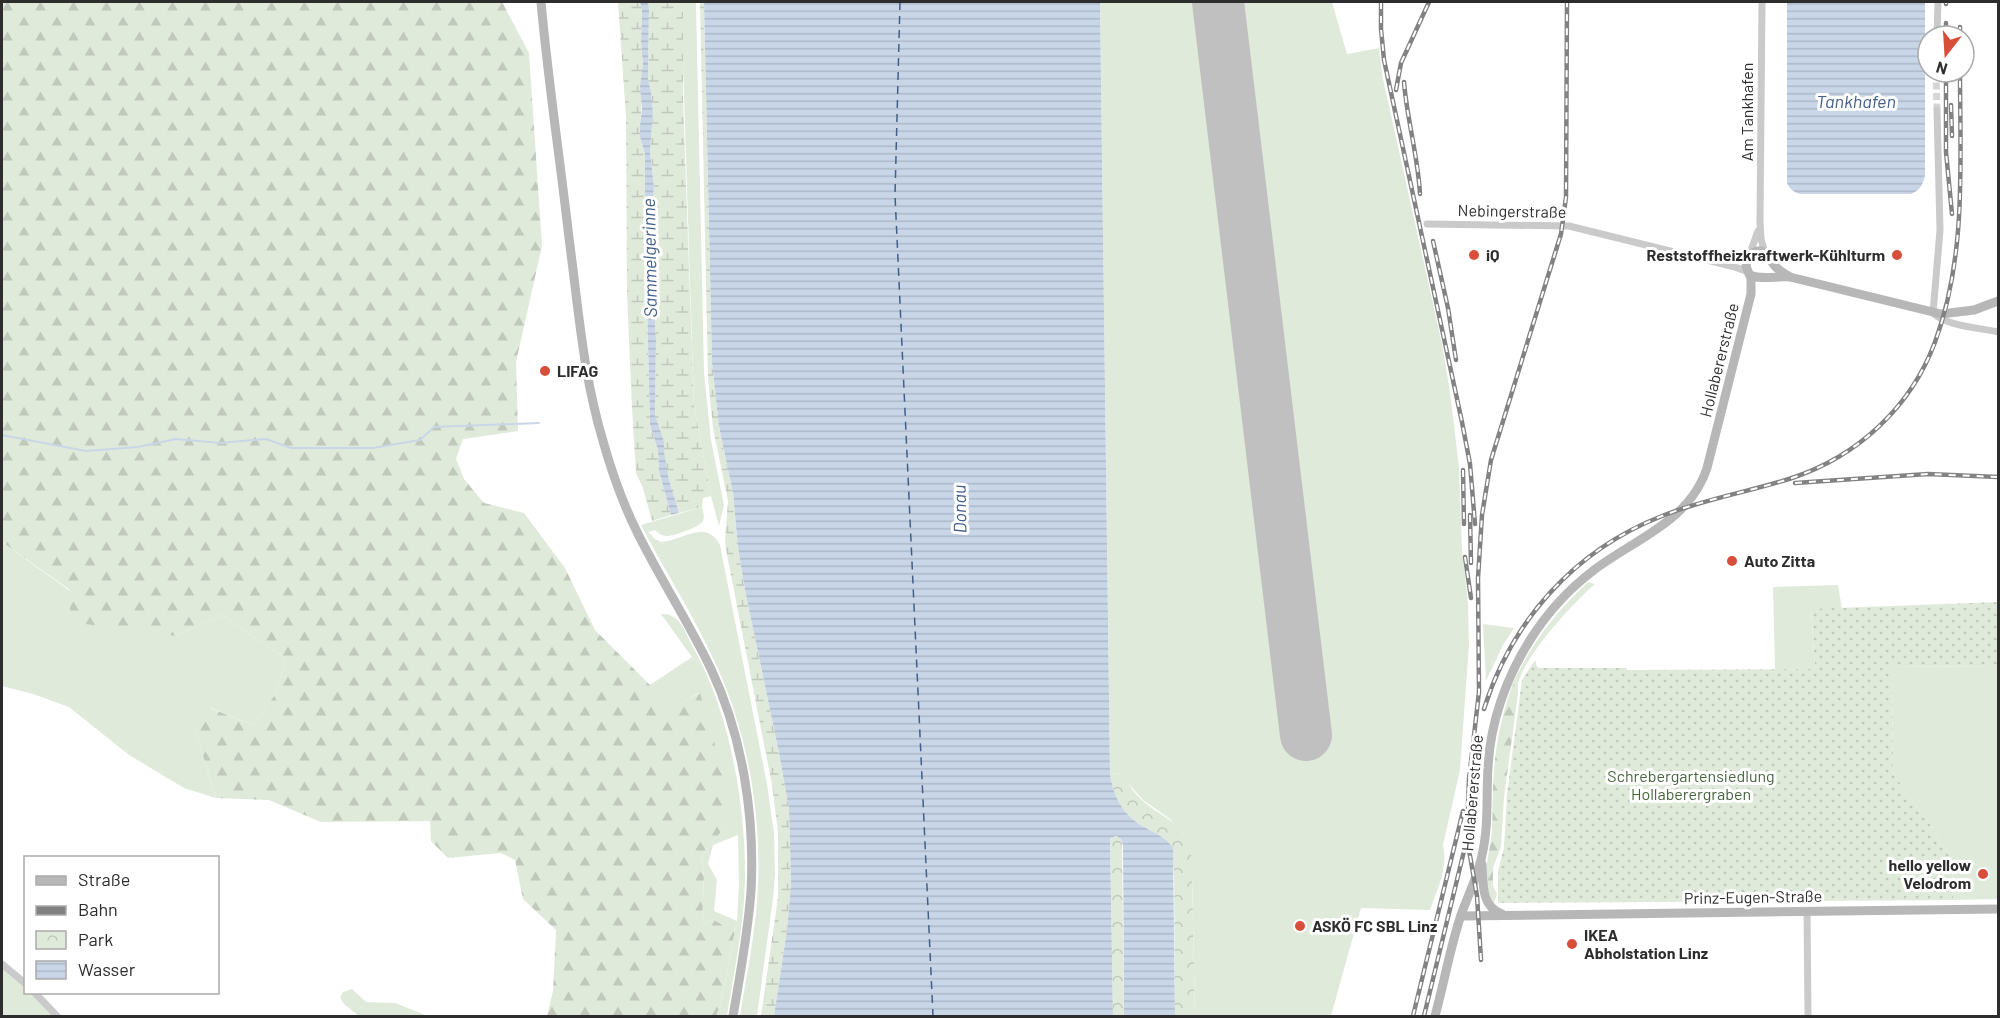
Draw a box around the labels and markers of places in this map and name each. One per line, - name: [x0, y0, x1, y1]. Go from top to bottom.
- place label: iQ: [1486, 245, 1500, 264]
- place label: Reststoffheizkraftwerk-Kühlturm: [1647, 245, 1885, 264]
- marker: iQ: [1467, 248, 1481, 262]
- marker: Reststoffheizkraftwerk-Kühlturm: [1890, 248, 1904, 262]
- place label: LIFAG: [557, 361, 598, 380]
- marker: LIFAG: [538, 364, 552, 378]
- place label: Auto Zitta: [1744, 551, 1815, 570]
- marker: Auto Zitta: [1725, 554, 1739, 568]
- place label: hello yellow Velodrom: [1889, 855, 1971, 892]
- marker: hello yellow Velodrom: [1976, 867, 1990, 881]
- place label: ASKÖ FC SBL Linz: [1312, 916, 1437, 935]
- marker: ASKÖ FC SBL Linz: [1293, 919, 1307, 933]
- place label: IKEA Abholstation Linz: [1584, 925, 1708, 962]
- marker: IKEA Abholstation Linz: [1565, 937, 1579, 951]

